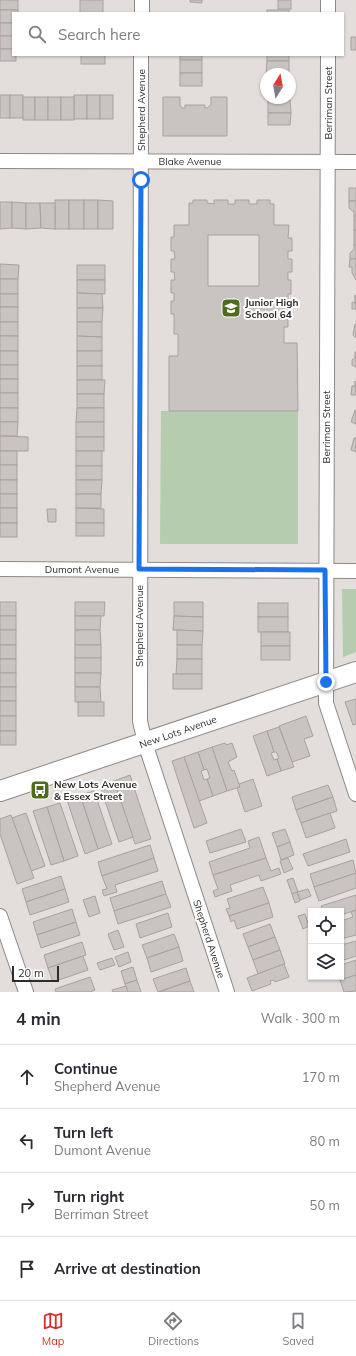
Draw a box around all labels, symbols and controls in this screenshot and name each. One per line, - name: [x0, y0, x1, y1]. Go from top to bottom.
- search box: [12, 12, 344, 56]
- icon: search: [26, 23, 48, 45]
- text: Search here: [58, 25, 140, 44]
- street label: Berriman Street: [322, 66, 335, 139]
- north arrow: [260, 68, 296, 104]
- street label: Shepherd Avenue: [135, 69, 148, 151]
- street label: Blake Avenue: [158, 155, 222, 168]
- route start: [132, 171, 150, 189]
- place label: Junior High School 64: [245, 296, 298, 321]
- school or university icon: Junior High School 64: [220, 297, 242, 319]
- street label: Berriman Street: [320, 390, 333, 463]
- street label: Dumont Avenue: [45, 563, 119, 576]
- street label: Shepherd Avenue: [133, 585, 146, 667]
- route end: [317, 673, 335, 691]
- street label: New Lots Avenue: [138, 713, 218, 751]
- place label: New Lots Avenue & Essex Street: [54, 778, 138, 803]
- bus stop icon: New Lots Avenue & Essex Street: [29, 779, 51, 801]
- street label: Shepherd Avenue: [190, 898, 228, 980]
- map controls: [308, 908, 344, 980]
- button: locate: [308, 908, 344, 944]
- button: layers: [308, 944, 344, 980]
- scale bar: [12, 964, 59, 983]
- text: 20 m: [18, 966, 44, 980]
- text: 4 min: [16, 1008, 61, 1029]
- text: Walk · 300 m: [261, 1010, 340, 1026]
- text: Continue: [54, 1059, 117, 1078]
- icon: ahead: [16, 1066, 38, 1088]
- text: 170 m: [302, 1069, 340, 1085]
- text: Shepherd Avenue: [54, 1078, 160, 1094]
- text: Turn left: [54, 1123, 113, 1142]
- icon: left: [16, 1130, 38, 1152]
- text: 80 m: [310, 1133, 340, 1149]
- text: Dumont Avenue: [54, 1142, 151, 1158]
- text: Turn right: [54, 1187, 124, 1206]
- icon: right: [16, 1194, 38, 1216]
- text: 50 m: [310, 1197, 340, 1213]
- text: Berriman Street: [54, 1206, 149, 1222]
- icon: arrive: [16, 1258, 38, 1280]
- text: Arrive at destination: [54, 1259, 201, 1278]
- tab: Map: [42, 1310, 64, 1348]
- tab: Directions: [148, 1310, 199, 1348]
- tab: Saved: [282, 1310, 314, 1348]

